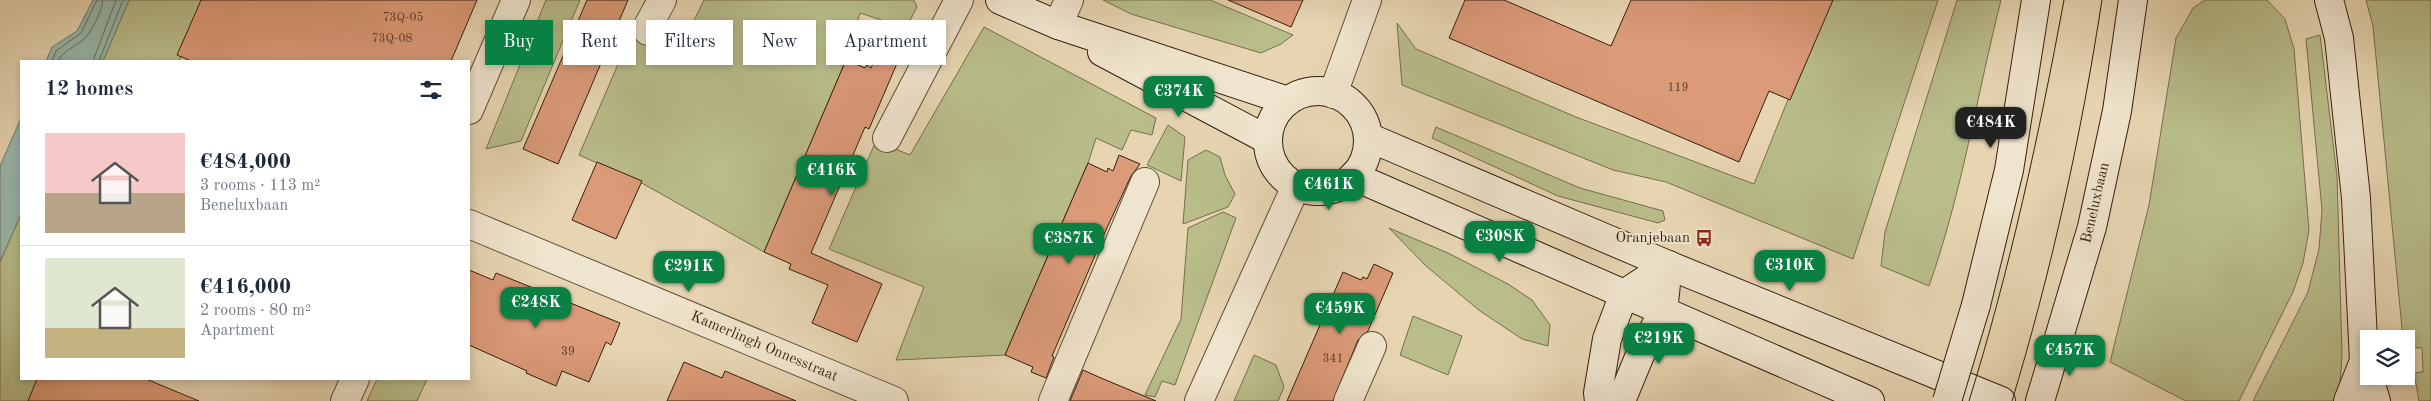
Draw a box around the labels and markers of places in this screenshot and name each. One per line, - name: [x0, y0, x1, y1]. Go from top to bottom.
- pin: €374K: [1144, 76, 1214, 118]
- pin: €484K: [1956, 106, 2026, 149]
- pin: €416K: [797, 154, 867, 197]
- pin: €461K: [1294, 168, 1364, 211]
- pin: €308K: [1465, 220, 1535, 263]
- pin: €387K: [1034, 222, 1104, 265]
- bus stop icon: Oranjebaan: [1694, 228, 1714, 248]
- place label: Oranjebaan: [1616, 231, 1690, 246]
- pin: €291K: [654, 250, 724, 293]
- pin: €310K: [1755, 250, 1825, 292]
- pin: €248K: [501, 286, 571, 329]
- pin: €459K: [1305, 292, 1375, 335]
- pin: €219K: [1624, 322, 1694, 365]
- pin: €457K: [2035, 334, 2105, 377]

